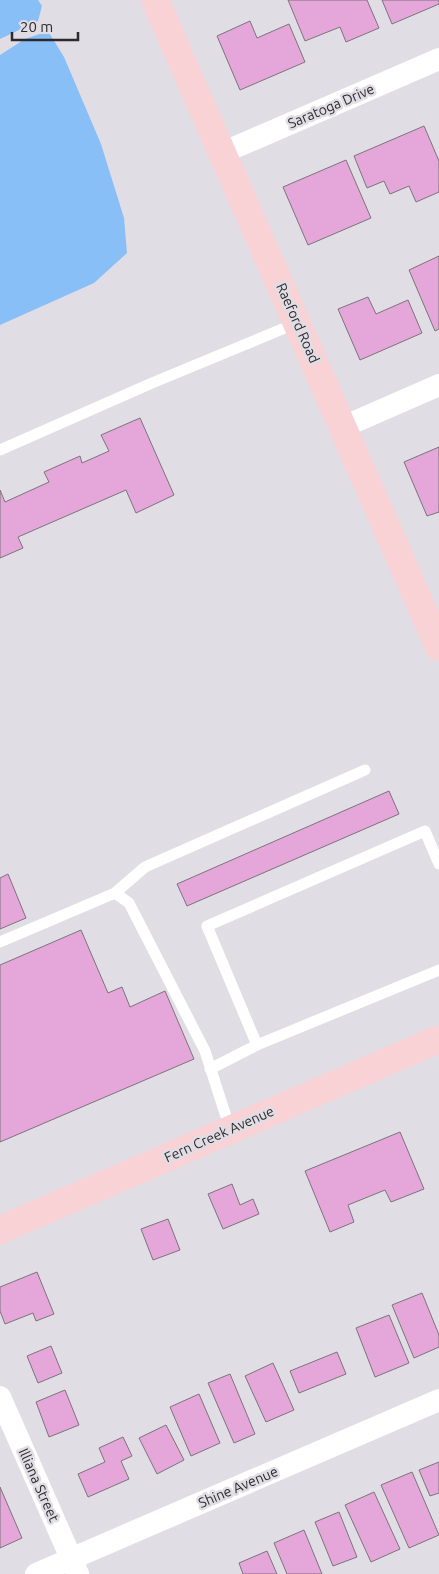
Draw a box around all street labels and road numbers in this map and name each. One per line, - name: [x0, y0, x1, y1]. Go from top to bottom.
- street label: Saratoga Drive: [285, 81, 377, 131]
- street label: Raeford Road: [273, 280, 323, 366]
- street label: Fern Creek Avenue: [162, 1103, 276, 1165]
- street label: Illiana Street: [16, 1446, 63, 1525]
- street label: Shine Avenue: [196, 1463, 280, 1511]

